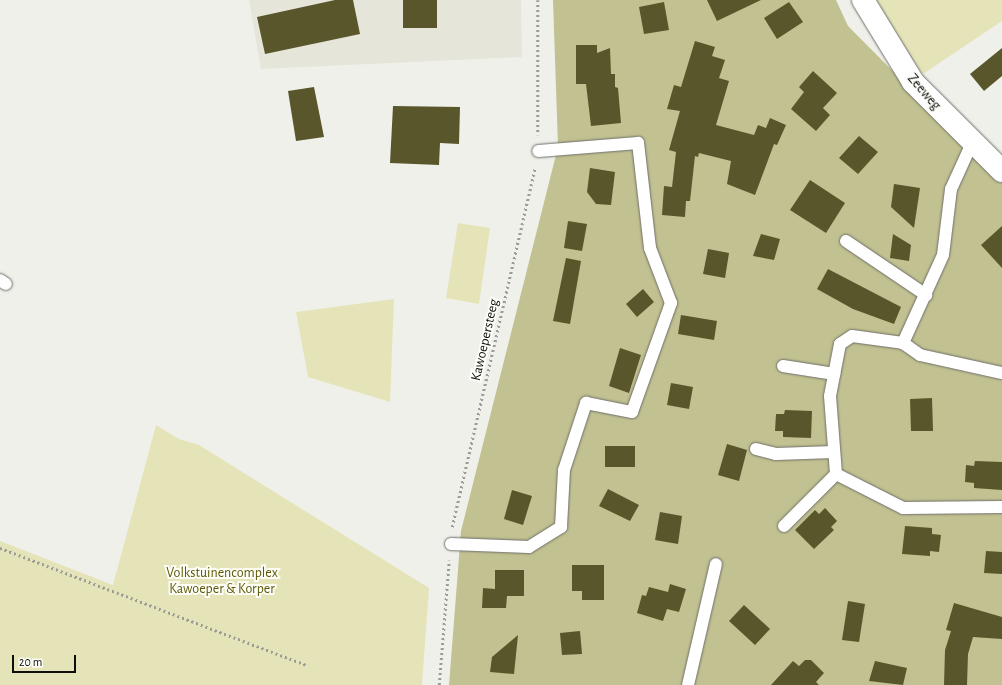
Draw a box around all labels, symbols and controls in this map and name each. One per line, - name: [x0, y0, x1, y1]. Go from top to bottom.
- street label: Zeeweg: [904, 71, 944, 113]
- street label: Kawoepersteeg: [467, 297, 503, 383]
- park label: Volkstuinencomplex Kawoeper & Korper: [166, 565, 278, 598]
- scale bar: [14, 647, 78, 673]
- text: 20 m: [19, 656, 42, 668]

